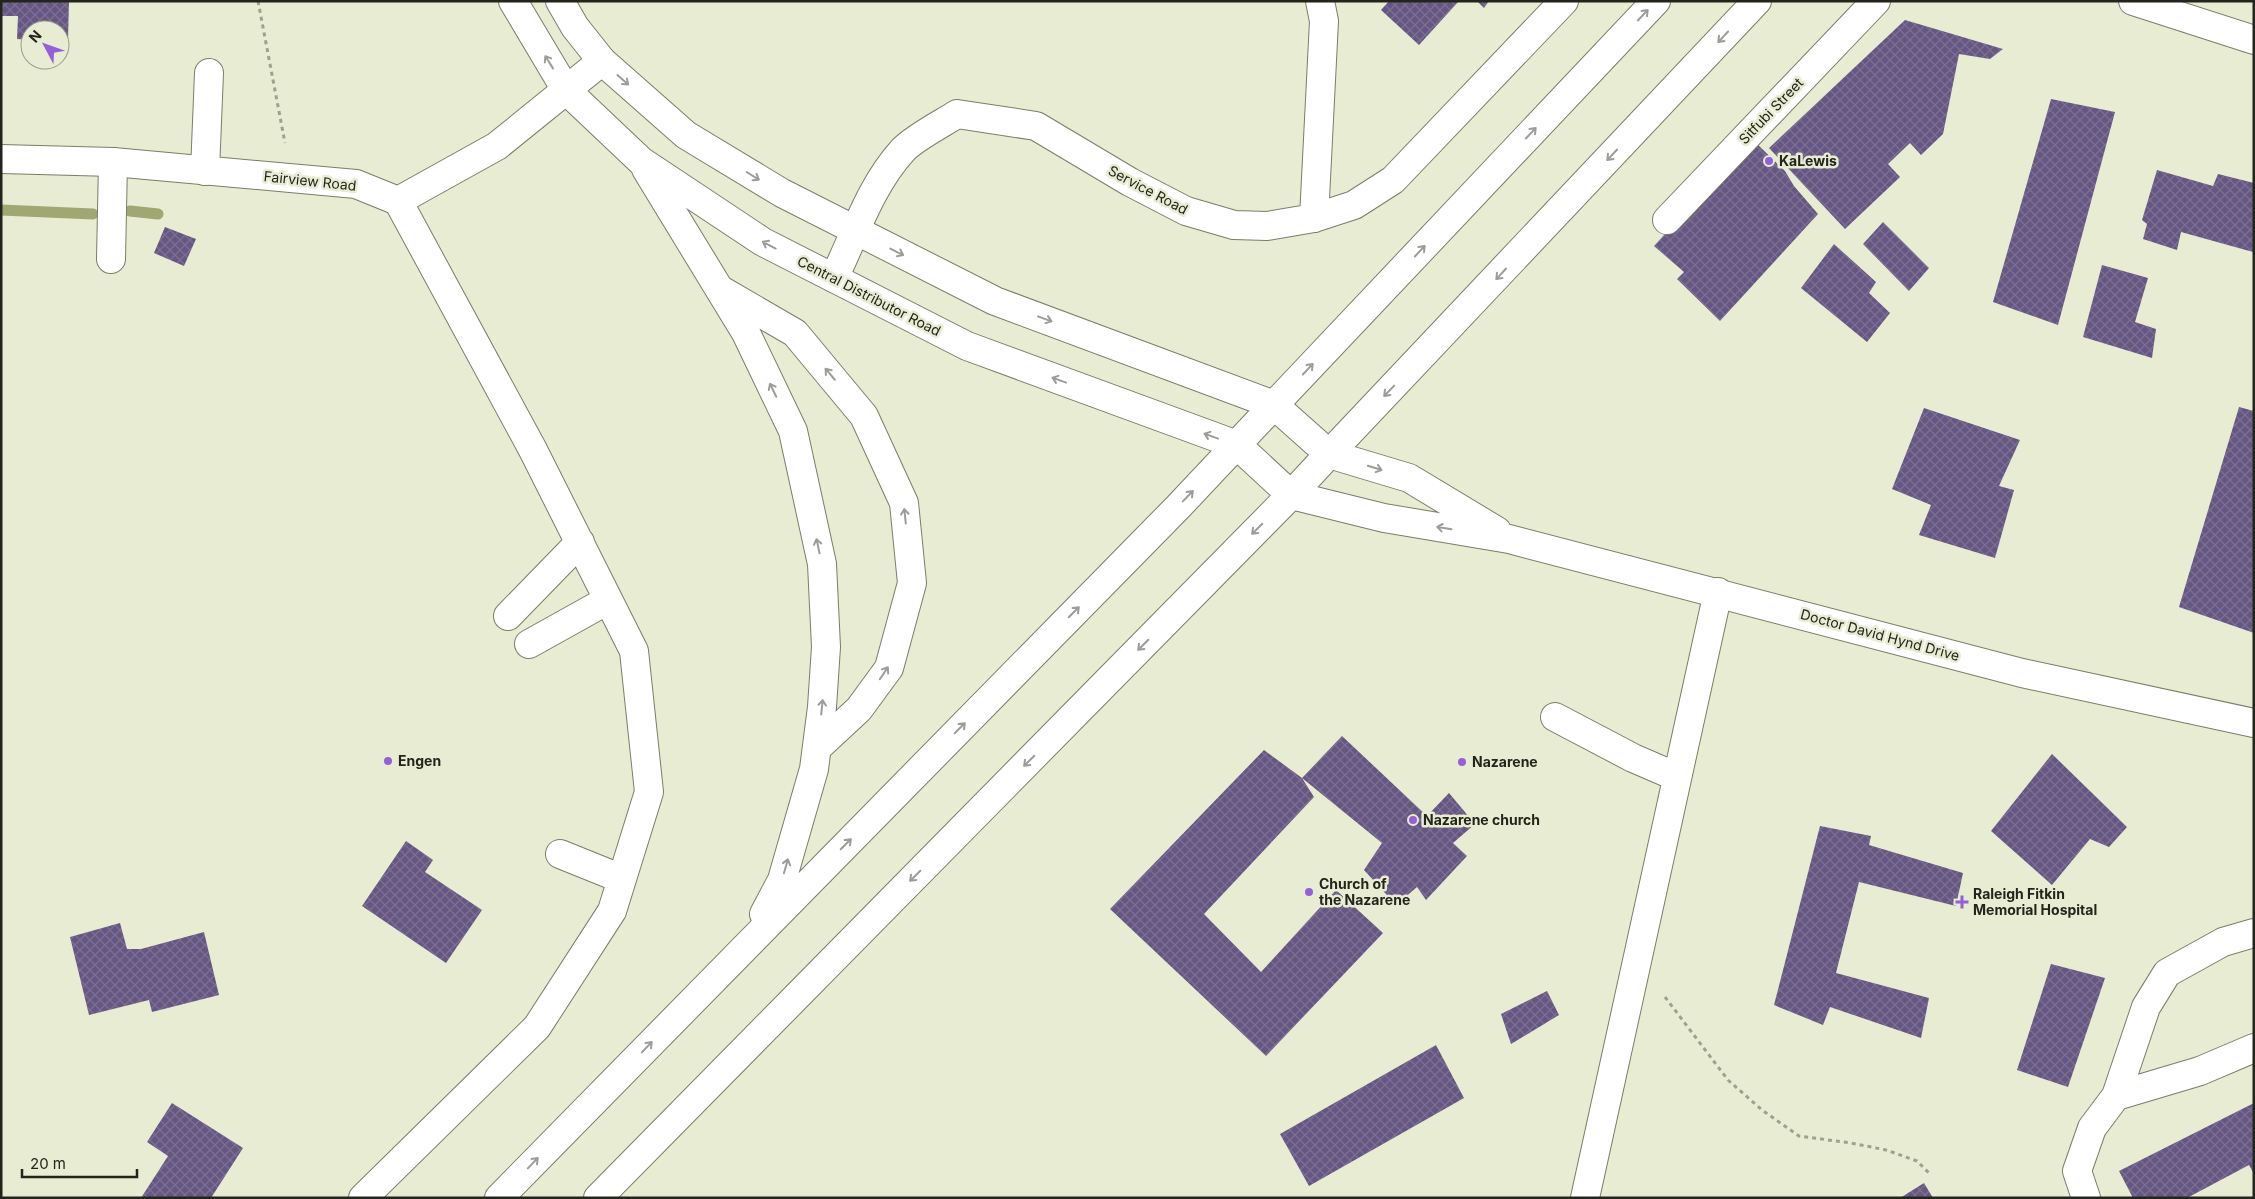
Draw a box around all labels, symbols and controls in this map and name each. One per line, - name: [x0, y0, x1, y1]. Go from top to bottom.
- one-way arrow: [1637, 9, 1649, 21]
- north arrow: [20, 20, 70, 70]
- text: N: [25, 27, 45, 46]
- one-way arrow: [1717, 30, 1729, 43]
- one-way arrow: [543, 56, 553, 70]
- one-way arrow: [617, 74, 630, 85]
- street label: Sitfubi Street: [1735, 74, 1807, 147]
- one-way arrow: [1525, 127, 1537, 139]
- one-way arrow: [1606, 149, 1618, 162]
- place label: KaLewis: [1779, 152, 1837, 169]
- marker: KaLewis: [1763, 155, 1775, 167]
- street label: Service Road: [1105, 161, 1191, 218]
- street label: Fairview Road: [263, 167, 357, 194]
- one-way arrow: [746, 171, 760, 181]
- one-way arrow: [762, 240, 777, 249]
- one-way arrow: [1414, 245, 1426, 257]
- one-way arrow: [889, 248, 904, 257]
- street label: Central Distributor Road: [795, 252, 944, 339]
- one-way arrow: [1495, 267, 1507, 280]
- one-way arrow: [1037, 315, 1052, 324]
- one-way arrow: [1302, 363, 1314, 375]
- one-way arrow: [824, 368, 835, 381]
- one-way arrow: [1051, 375, 1067, 384]
- one-way arrow: [768, 383, 778, 398]
- one-way arrow: [1383, 385, 1395, 398]
- one-way arrow: [1204, 431, 1219, 440]
- one-way arrow: [1367, 463, 1383, 473]
- one-way arrow: [1182, 490, 1194, 503]
- one-way arrow: [900, 508, 910, 524]
- one-way arrow: [1436, 522, 1452, 532]
- one-way arrow: [1251, 523, 1263, 536]
- one-way arrow: [813, 538, 822, 554]
- street label: Doctor David Hynd Drive: [1799, 605, 1962, 664]
- one-way arrow: [1068, 606, 1080, 618]
- one-way arrow: [1137, 639, 1149, 651]
- one-way arrow: [879, 666, 889, 680]
- one-way arrow: [817, 700, 827, 716]
- one-way arrow: [954, 722, 966, 734]
- place label: Engen: [398, 752, 441, 769]
- place label: Nazarene: [1472, 753, 1538, 770]
- marker: Engen: [382, 755, 394, 767]
- one-way arrow: [1023, 755, 1035, 767]
- marker: Nazarene: [1456, 756, 1468, 768]
- place label: Nazarene church: [1423, 811, 1540, 828]
- marker: Nazarene church: [1407, 814, 1419, 826]
- one-way arrow: [840, 837, 852, 850]
- one-way arrow: [782, 858, 792, 874]
- one-way arrow: [909, 870, 921, 883]
- place label: Church of the Nazarene: [1319, 875, 1410, 908]
- place label: Raleigh Fitkin Memorial Hospital: [1973, 885, 2097, 918]
- marker: Church of the Nazarene: [1303, 886, 1315, 898]
- marker: Raleigh Fitkin Memorial Hospital: [1955, 895, 1969, 909]
- one-way arrow: [640, 1041, 652, 1053]
- scale bar: [22, 1146, 138, 1178]
- text: 20 m: [30, 1154, 66, 1173]
- one-way arrow: [527, 1157, 539, 1169]

